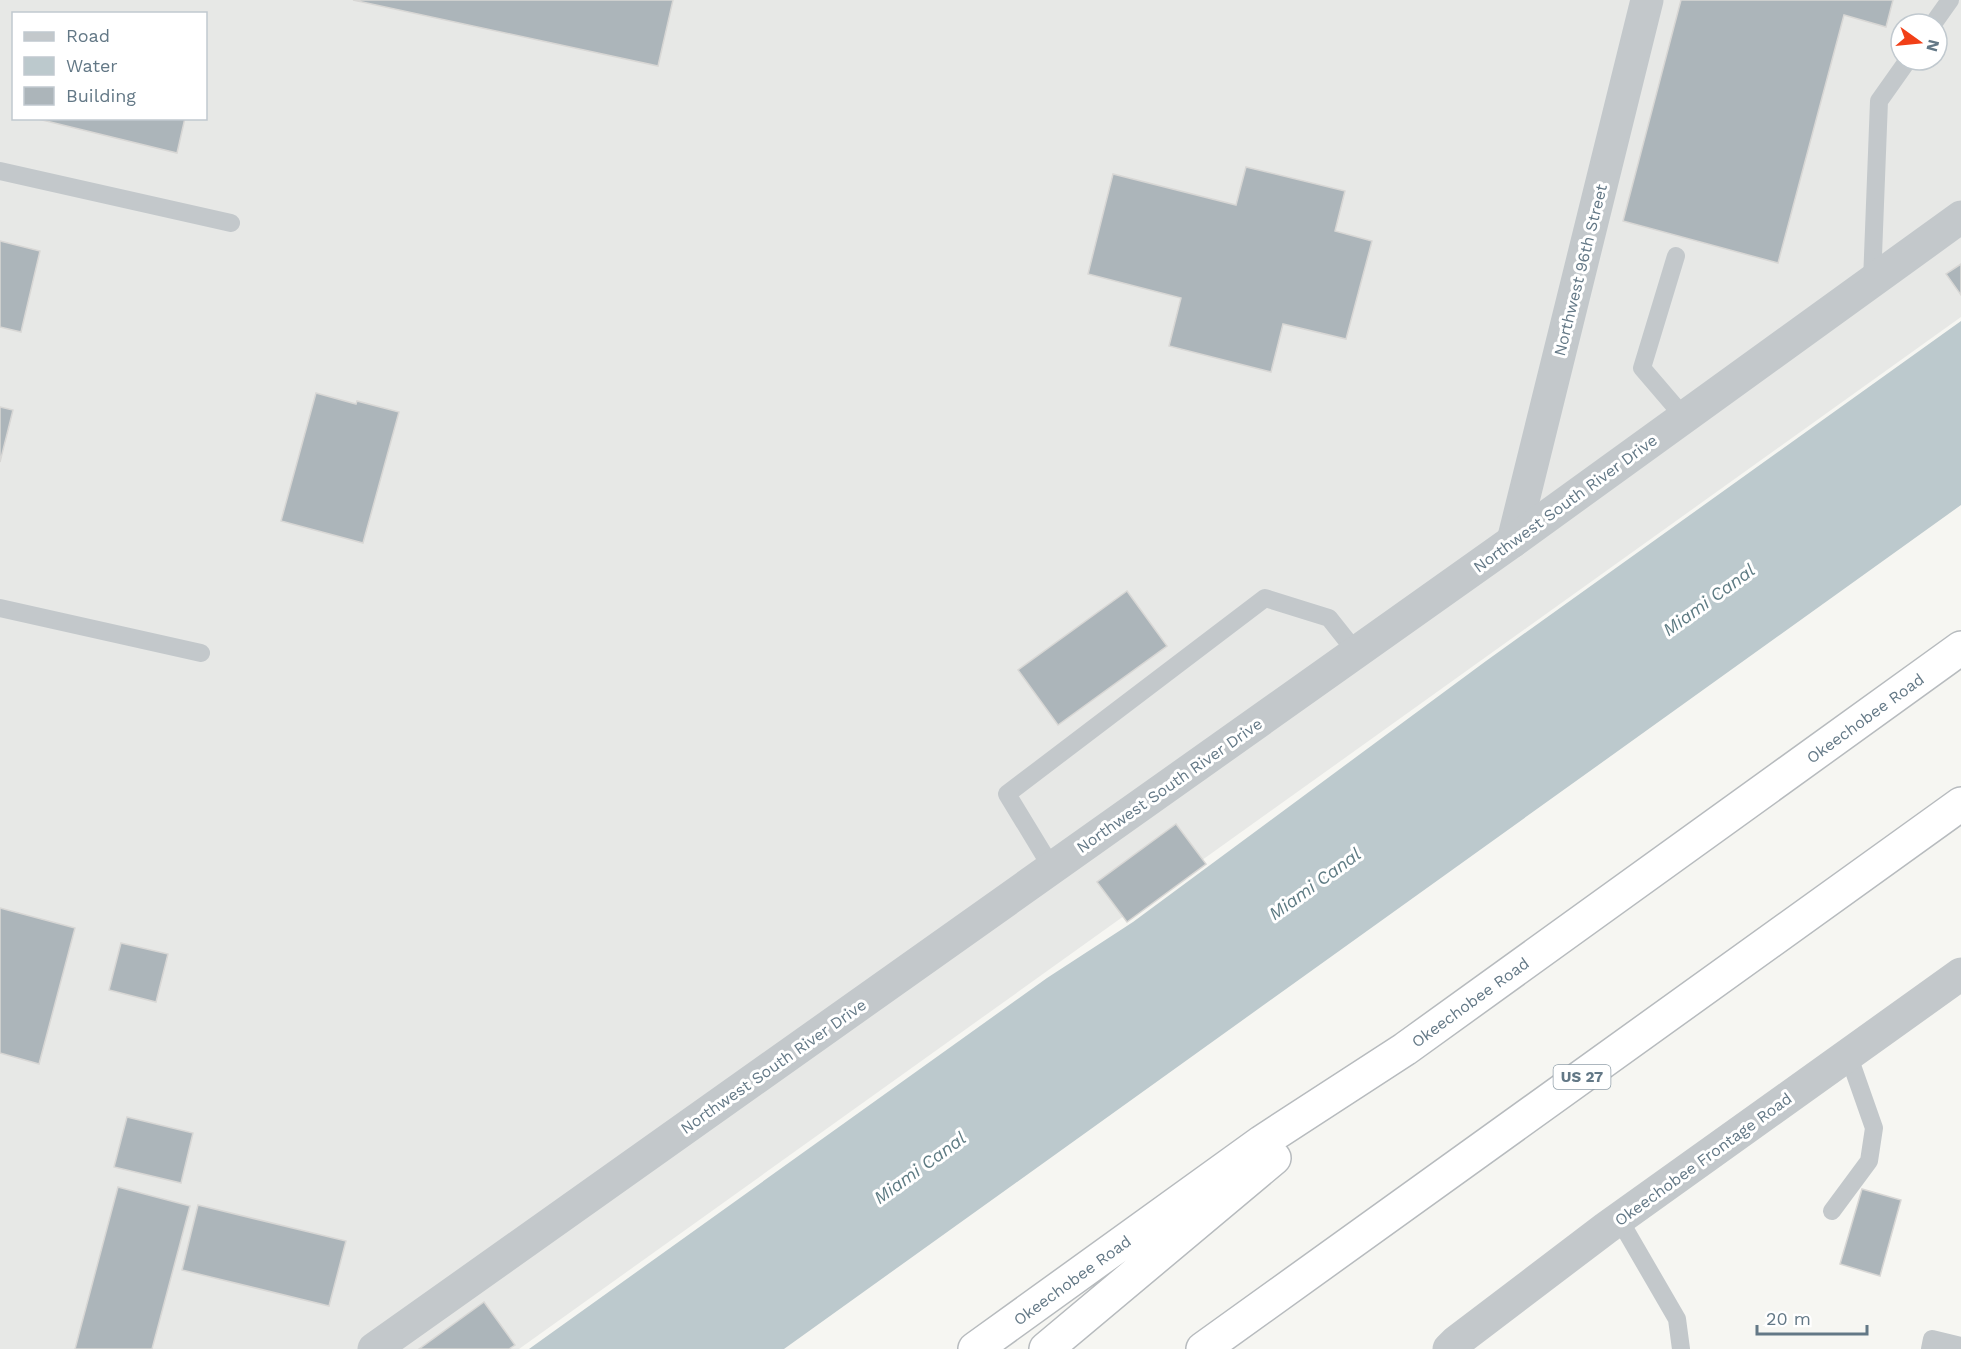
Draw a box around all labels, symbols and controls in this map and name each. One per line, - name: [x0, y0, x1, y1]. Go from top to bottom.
- legend: [12, 12, 207, 120]
- north arrow: [1889, 12, 1949, 72]
- text: Road: [66, 25, 110, 46]
- text: N: [1922, 38, 1944, 54]
- text: Water: [66, 55, 118, 76]
- text: Building: [66, 85, 136, 106]
- street label: Northwest 96th Street: [1550, 182, 1611, 358]
- street label: Northwest South River Drive: [1470, 430, 1661, 576]
- water label: Miami Canal: [1659, 559, 1759, 640]
- street label: Okeechobee Road: [1803, 669, 1928, 767]
- street label: Northwest South River Drive: [1073, 714, 1266, 857]
- water label: Miami Canal: [1265, 843, 1365, 924]
- street label: Okeechobee Road: [1408, 953, 1533, 1051]
- street label: Northwest South River Drive: [677, 995, 870, 1138]
- road number: US 27: [1554, 1065, 1610, 1089]
- street label: Okeechobee Frontage Road: [1611, 1089, 1796, 1230]
- water label: Miami Canal: [870, 1127, 970, 1208]
- street label: Okeechobee Road: [1010, 1231, 1135, 1329]
- scale bar: [1757, 1298, 1866, 1336]
- text: 20 m: [1766, 1308, 1811, 1329]

